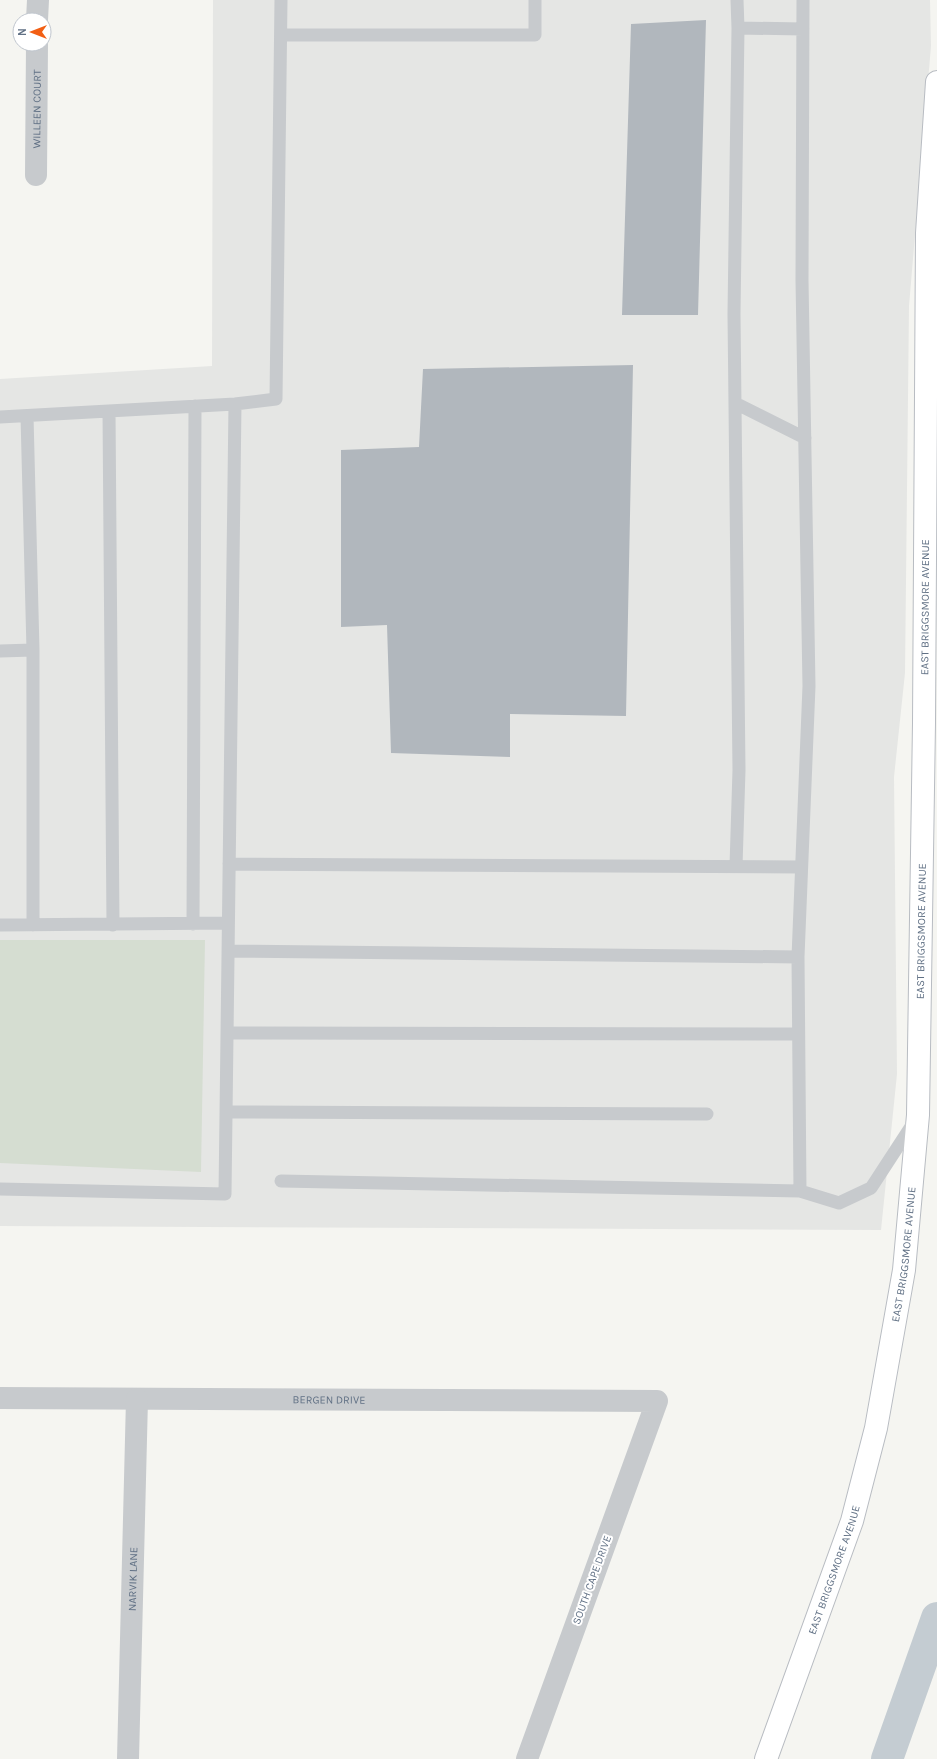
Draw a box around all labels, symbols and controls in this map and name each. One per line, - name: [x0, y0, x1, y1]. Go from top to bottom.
- north arrow: [12, 12, 52, 52]
- text: N: [16, 28, 29, 36]
- street label: WILLEEN COURT: [30, 69, 43, 149]
- street label: EAST BRIGGSMORE AVENUE: [918, 539, 932, 675]
- street label: EAST BRIGGSMORE AVENUE: [913, 863, 928, 999]
- street label: EAST BRIGGSMORE AVENUE: [888, 1186, 918, 1323]
- street label: BERGEN DRIVE: [293, 1393, 365, 1406]
- street label: EAST BRIGGSMORE AVENUE: [805, 1504, 862, 1636]
- street label: SOUTH CAPE DRIVE: [570, 1534, 614, 1626]
- street label: NARVIK LANE: [125, 1547, 140, 1611]

